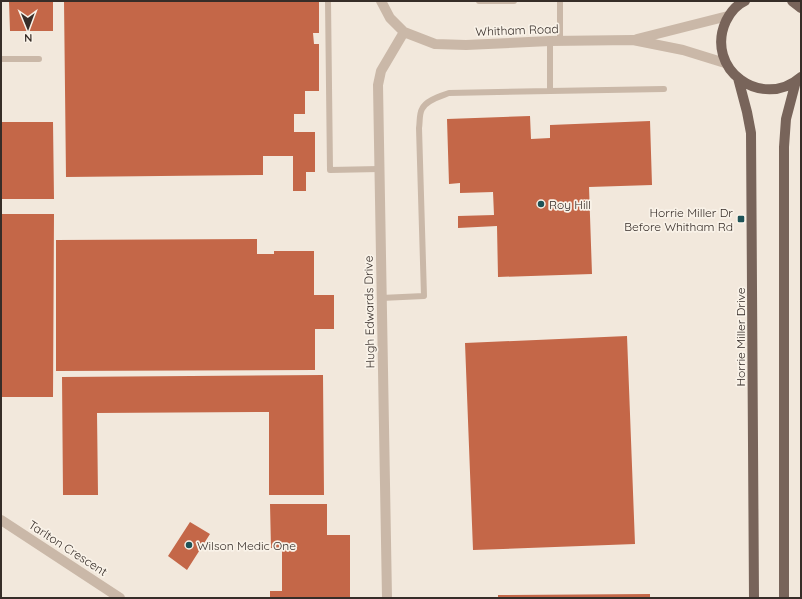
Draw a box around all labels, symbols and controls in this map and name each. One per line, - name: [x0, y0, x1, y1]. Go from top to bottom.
- north arrow: [8, 8, 48, 48]
- street label: Whitham Road: [475, 21, 559, 39]
- text: N: [24, 31, 32, 45]
- place label: Roy Hill: [549, 197, 591, 212]
- marker: Roy Hill: [536, 199, 546, 209]
- place label: Horrie Miller Dr Before Whitham Rd: [624, 205, 733, 234]
- marker: Horrie Miller Dr Before Whitham Rd: [736, 214, 746, 224]
- street label: Hugh Edwards Drive: [361, 255, 377, 368]
- street label: Horrie Miller Drive: [733, 287, 748, 387]
- street label: Tarlton Crescent: [26, 517, 110, 579]
- place label: Wilson Medic One: [197, 538, 296, 553]
- marker: Wilson Medic One: [184, 540, 194, 550]

